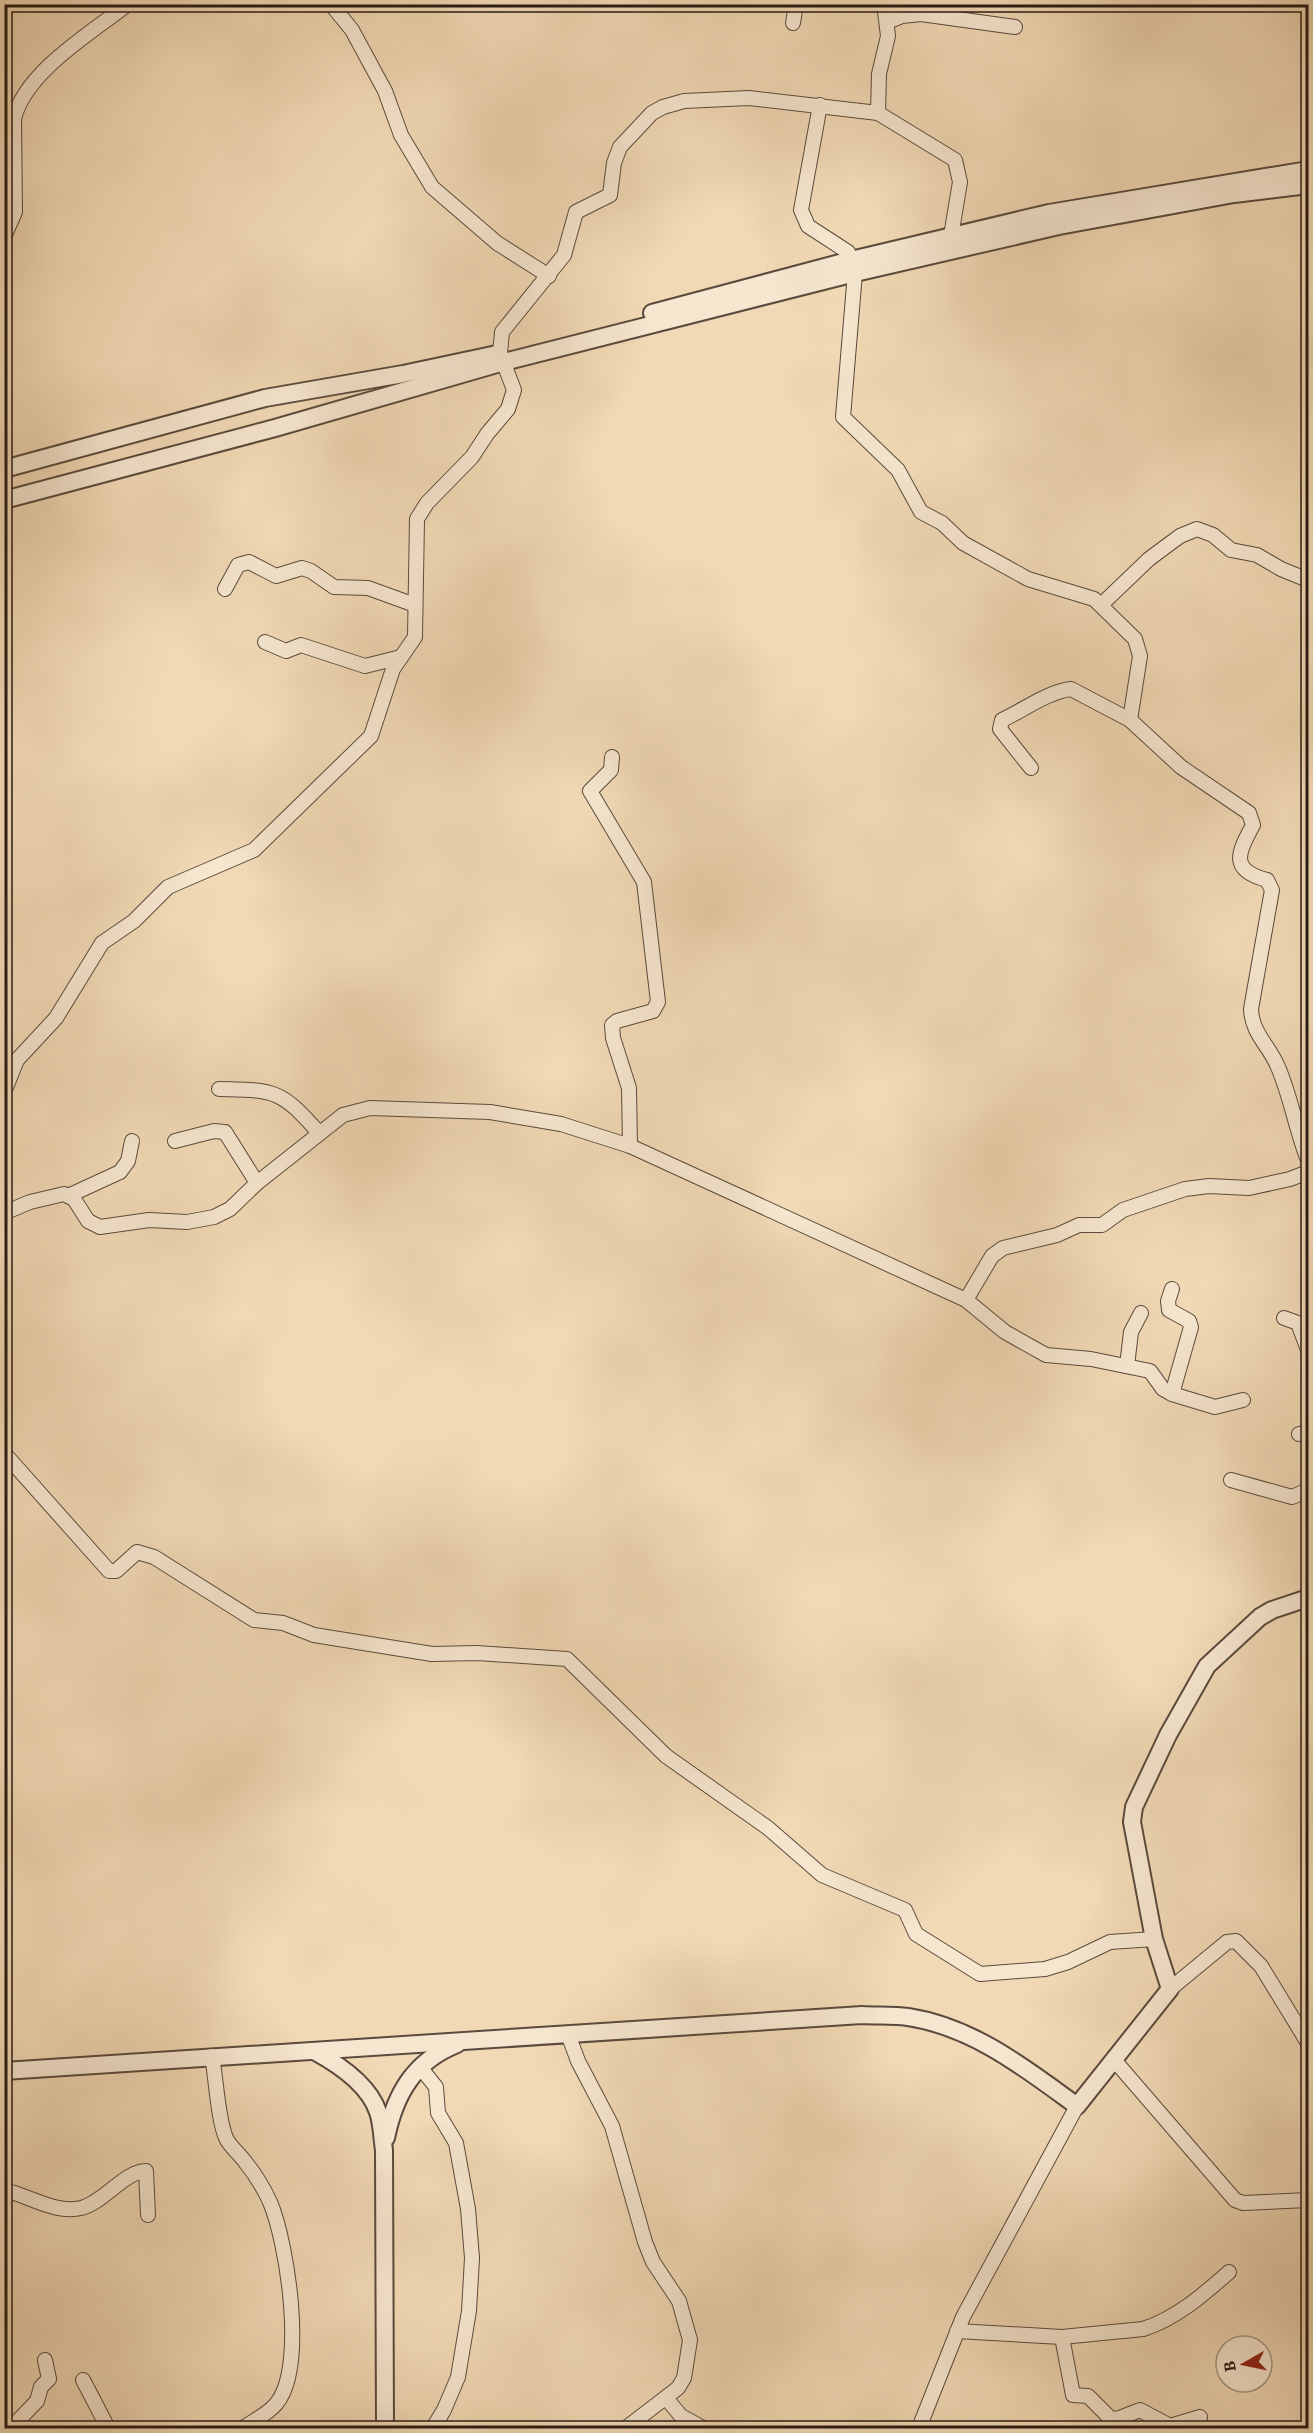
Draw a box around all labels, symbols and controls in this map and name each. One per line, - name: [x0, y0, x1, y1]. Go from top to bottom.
- north arrow: [1214, 2334, 1274, 2394]
- text: B: [1219, 2359, 1243, 2373]

